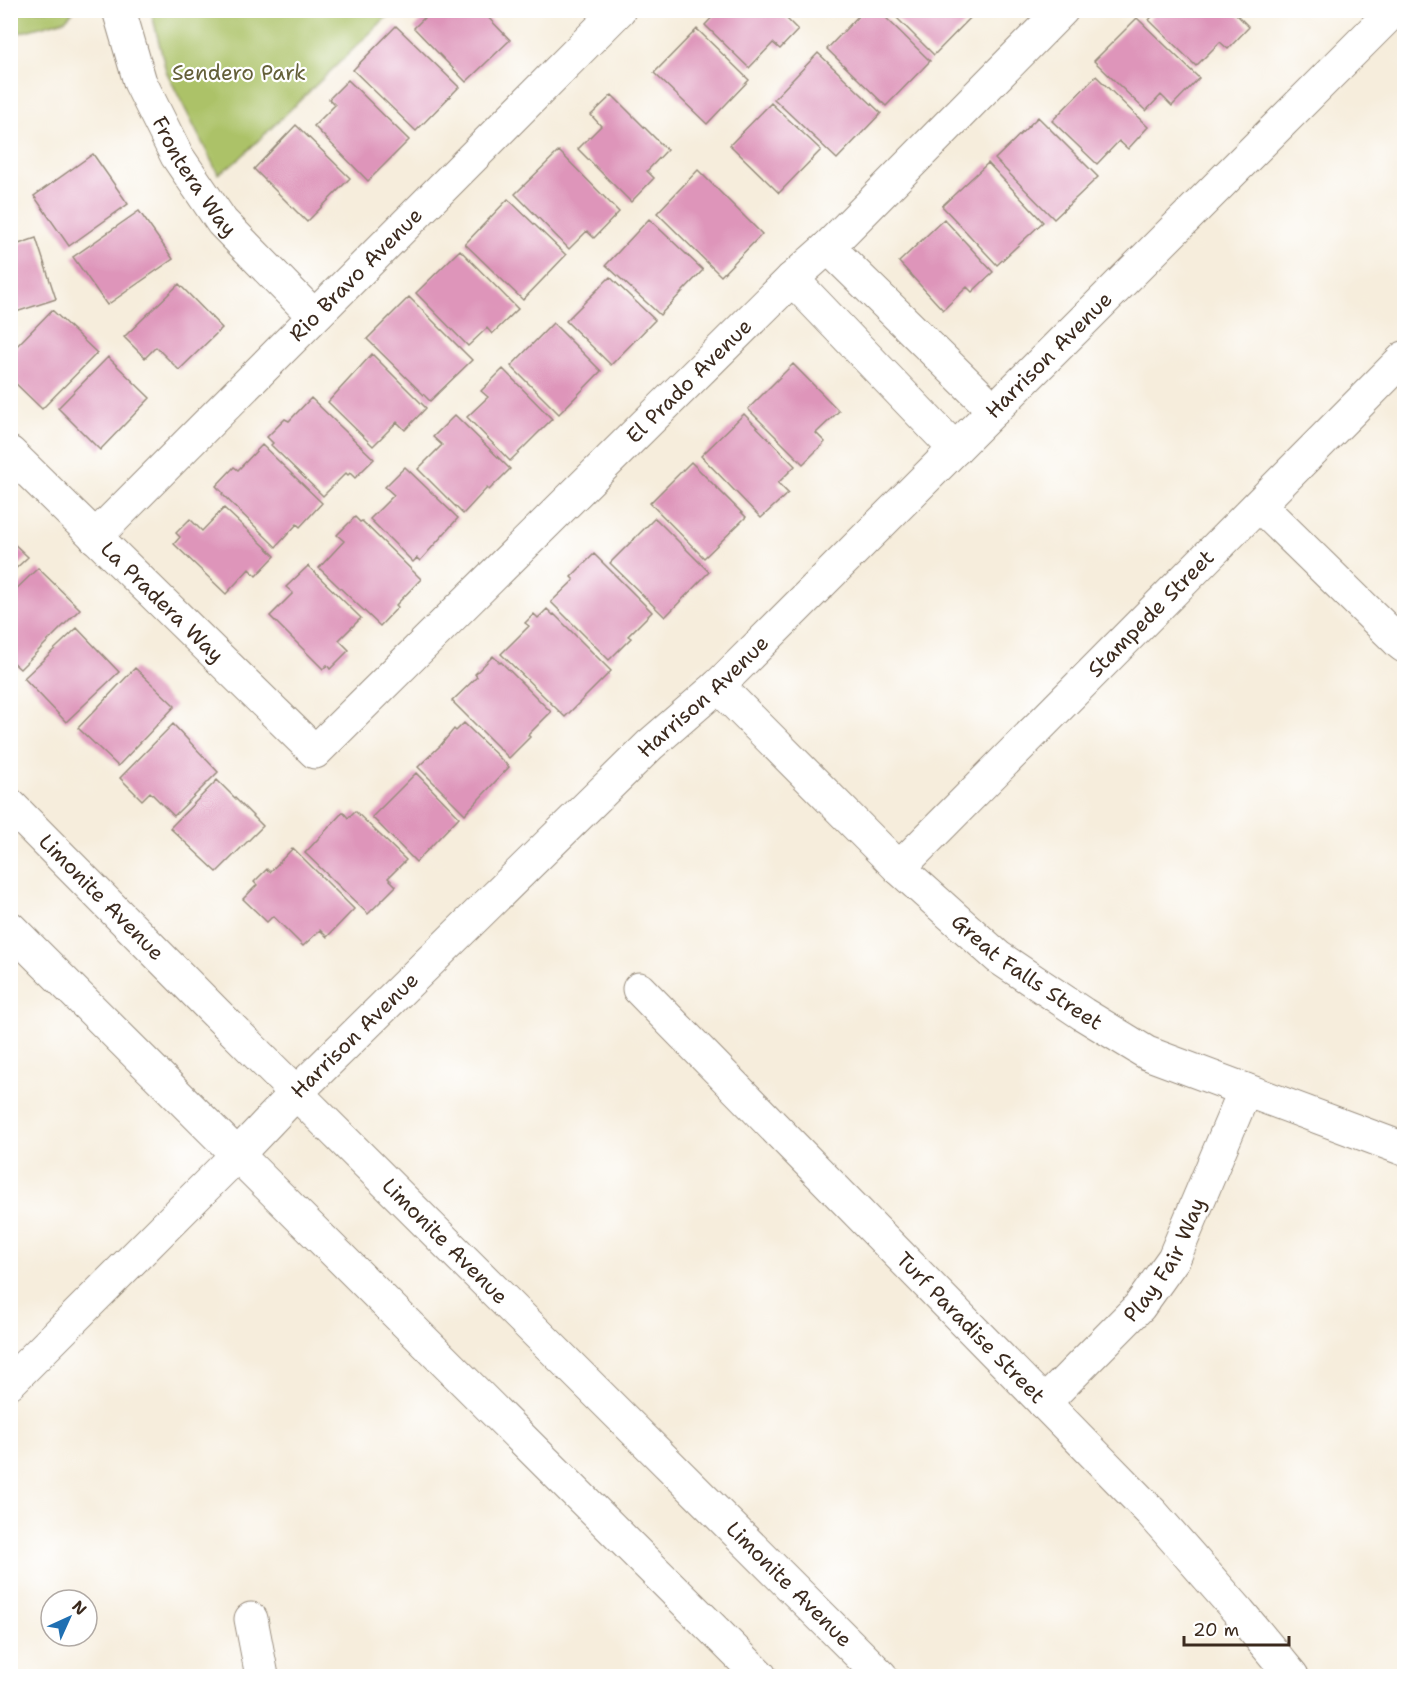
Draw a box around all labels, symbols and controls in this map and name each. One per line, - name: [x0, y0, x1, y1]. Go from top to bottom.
- park label: Sendero Park: [172, 59, 306, 87]
- street label: Frontera Way: [145, 112, 243, 243]
- street label: Rio Bravo Avenue: [283, 202, 429, 348]
- street label: Harrison Avenue: [979, 286, 1118, 425]
- street label: El Prado Avenue: [620, 312, 758, 450]
- street label: La Pradera Way: [94, 535, 230, 669]
- street label: Stampede Street: [1082, 544, 1220, 683]
- street label: Harrison Avenue: [631, 629, 775, 764]
- street label: Limonite Avenue: [33, 828, 170, 967]
- street label: Great Falls Street: [945, 908, 1108, 1037]
- street label: Harrison Avenue: [285, 966, 425, 1104]
- street label: Limonite Avenue: [376, 1172, 514, 1310]
- street label: Play Fair Way: [1117, 1193, 1212, 1329]
- street label: Turf Paradise Street: [890, 1246, 1051, 1410]
- street label: Limonite Avenue: [720, 1515, 858, 1653]
- north arrow: [39, 1588, 99, 1648]
- text: N: [67, 1596, 91, 1620]
- scale bar: [1184, 1609, 1289, 1647]
- text: 20 m: [1193, 1618, 1239, 1642]

